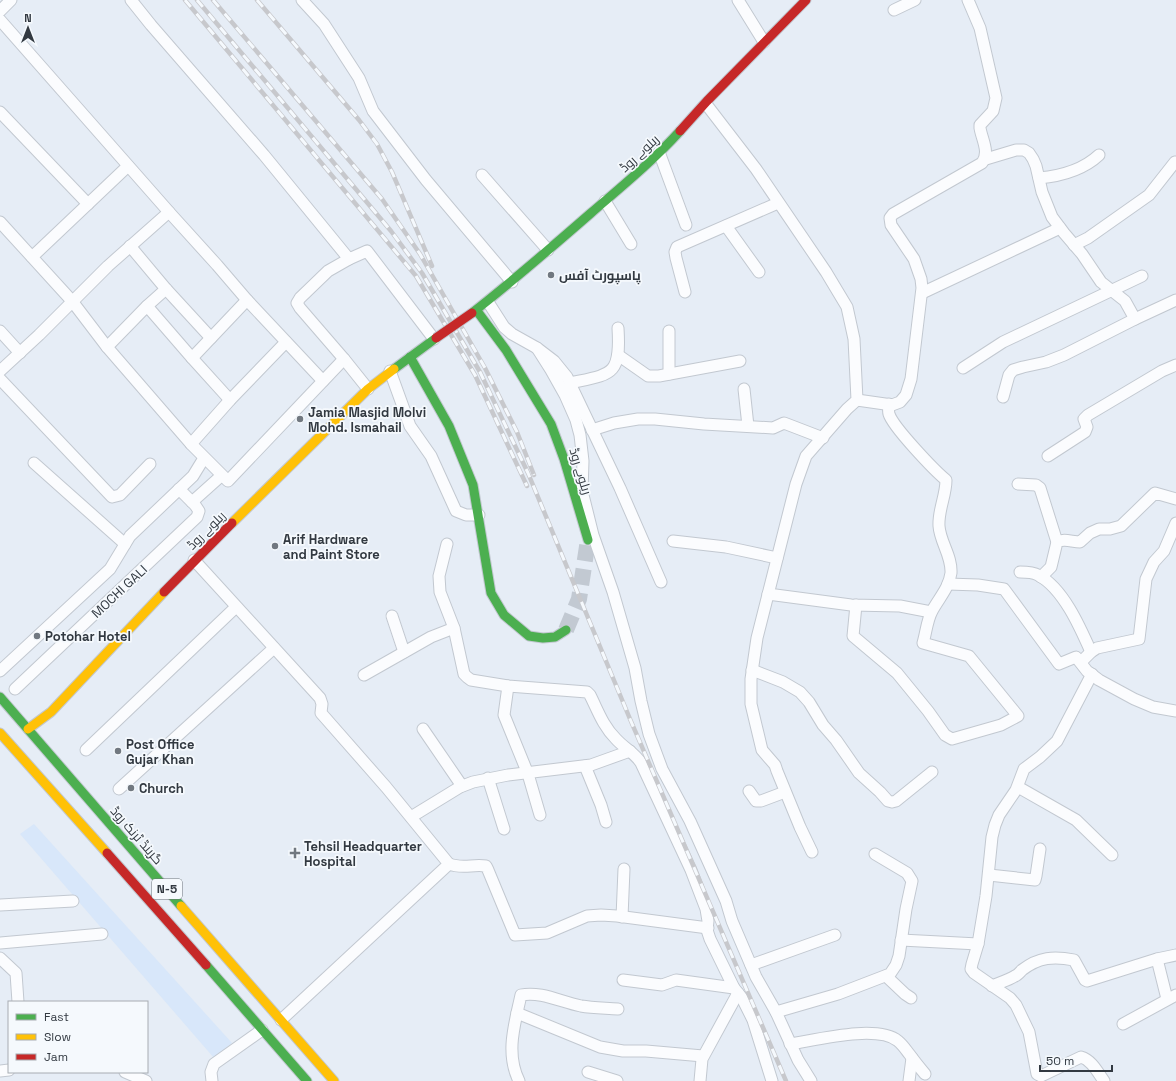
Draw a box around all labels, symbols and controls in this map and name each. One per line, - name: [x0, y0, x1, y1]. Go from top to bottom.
- north arrow: [8, 8, 48, 48]
- text: N: [24, 11, 32, 25]
- street label: ریلوے روڈ: [616, 131, 663, 176]
- place label: پاسپورٹ آفس: [559, 267, 641, 285]
- marker: پاسپورٹ آفس: [546, 270, 556, 280]
- place label: Jamia Masjid Molvi Mohd. Ismahail: [308, 404, 426, 436]
- marker: Jamia Masjid Molvi Mohd. Ismahail: [295, 414, 305, 424]
- street label: ریلوے روڈ: [565, 446, 596, 497]
- street label: ریلوے روڈ: [183, 507, 229, 553]
- place label: Arif Hardware and Paint Store: [283, 531, 380, 563]
- marker: Arif Hardware and Paint Store: [270, 541, 280, 551]
- street label: MOCHI GALI: [88, 561, 151, 622]
- place label: Potohar Hotel: [45, 628, 131, 645]
- marker: Potohar Hotel: [32, 631, 42, 641]
- place label: Post Office Gujar Khan: [126, 736, 194, 768]
- marker: Post Office Gujar Khan: [113, 746, 123, 756]
- place label: Church: [139, 780, 184, 797]
- marker: Church: [126, 783, 136, 793]
- street label: گرینڈ ٹرنک روڈ: [107, 803, 167, 868]
- place label: Tehsil Headquarter Hospital: [304, 838, 422, 870]
- marker: Tehsil Headquarter Hospital: [289, 847, 301, 859]
- road number: N-5: [152, 879, 182, 899]
- legend: [8, 1001, 148, 1073]
- text: Fast: [44, 1009, 69, 1025]
- text: Slow: [44, 1029, 71, 1045]
- scale bar: [1040, 1047, 1112, 1073]
- text: Jam: [44, 1049, 68, 1065]
- text: 50 m: [1046, 1053, 1074, 1069]

